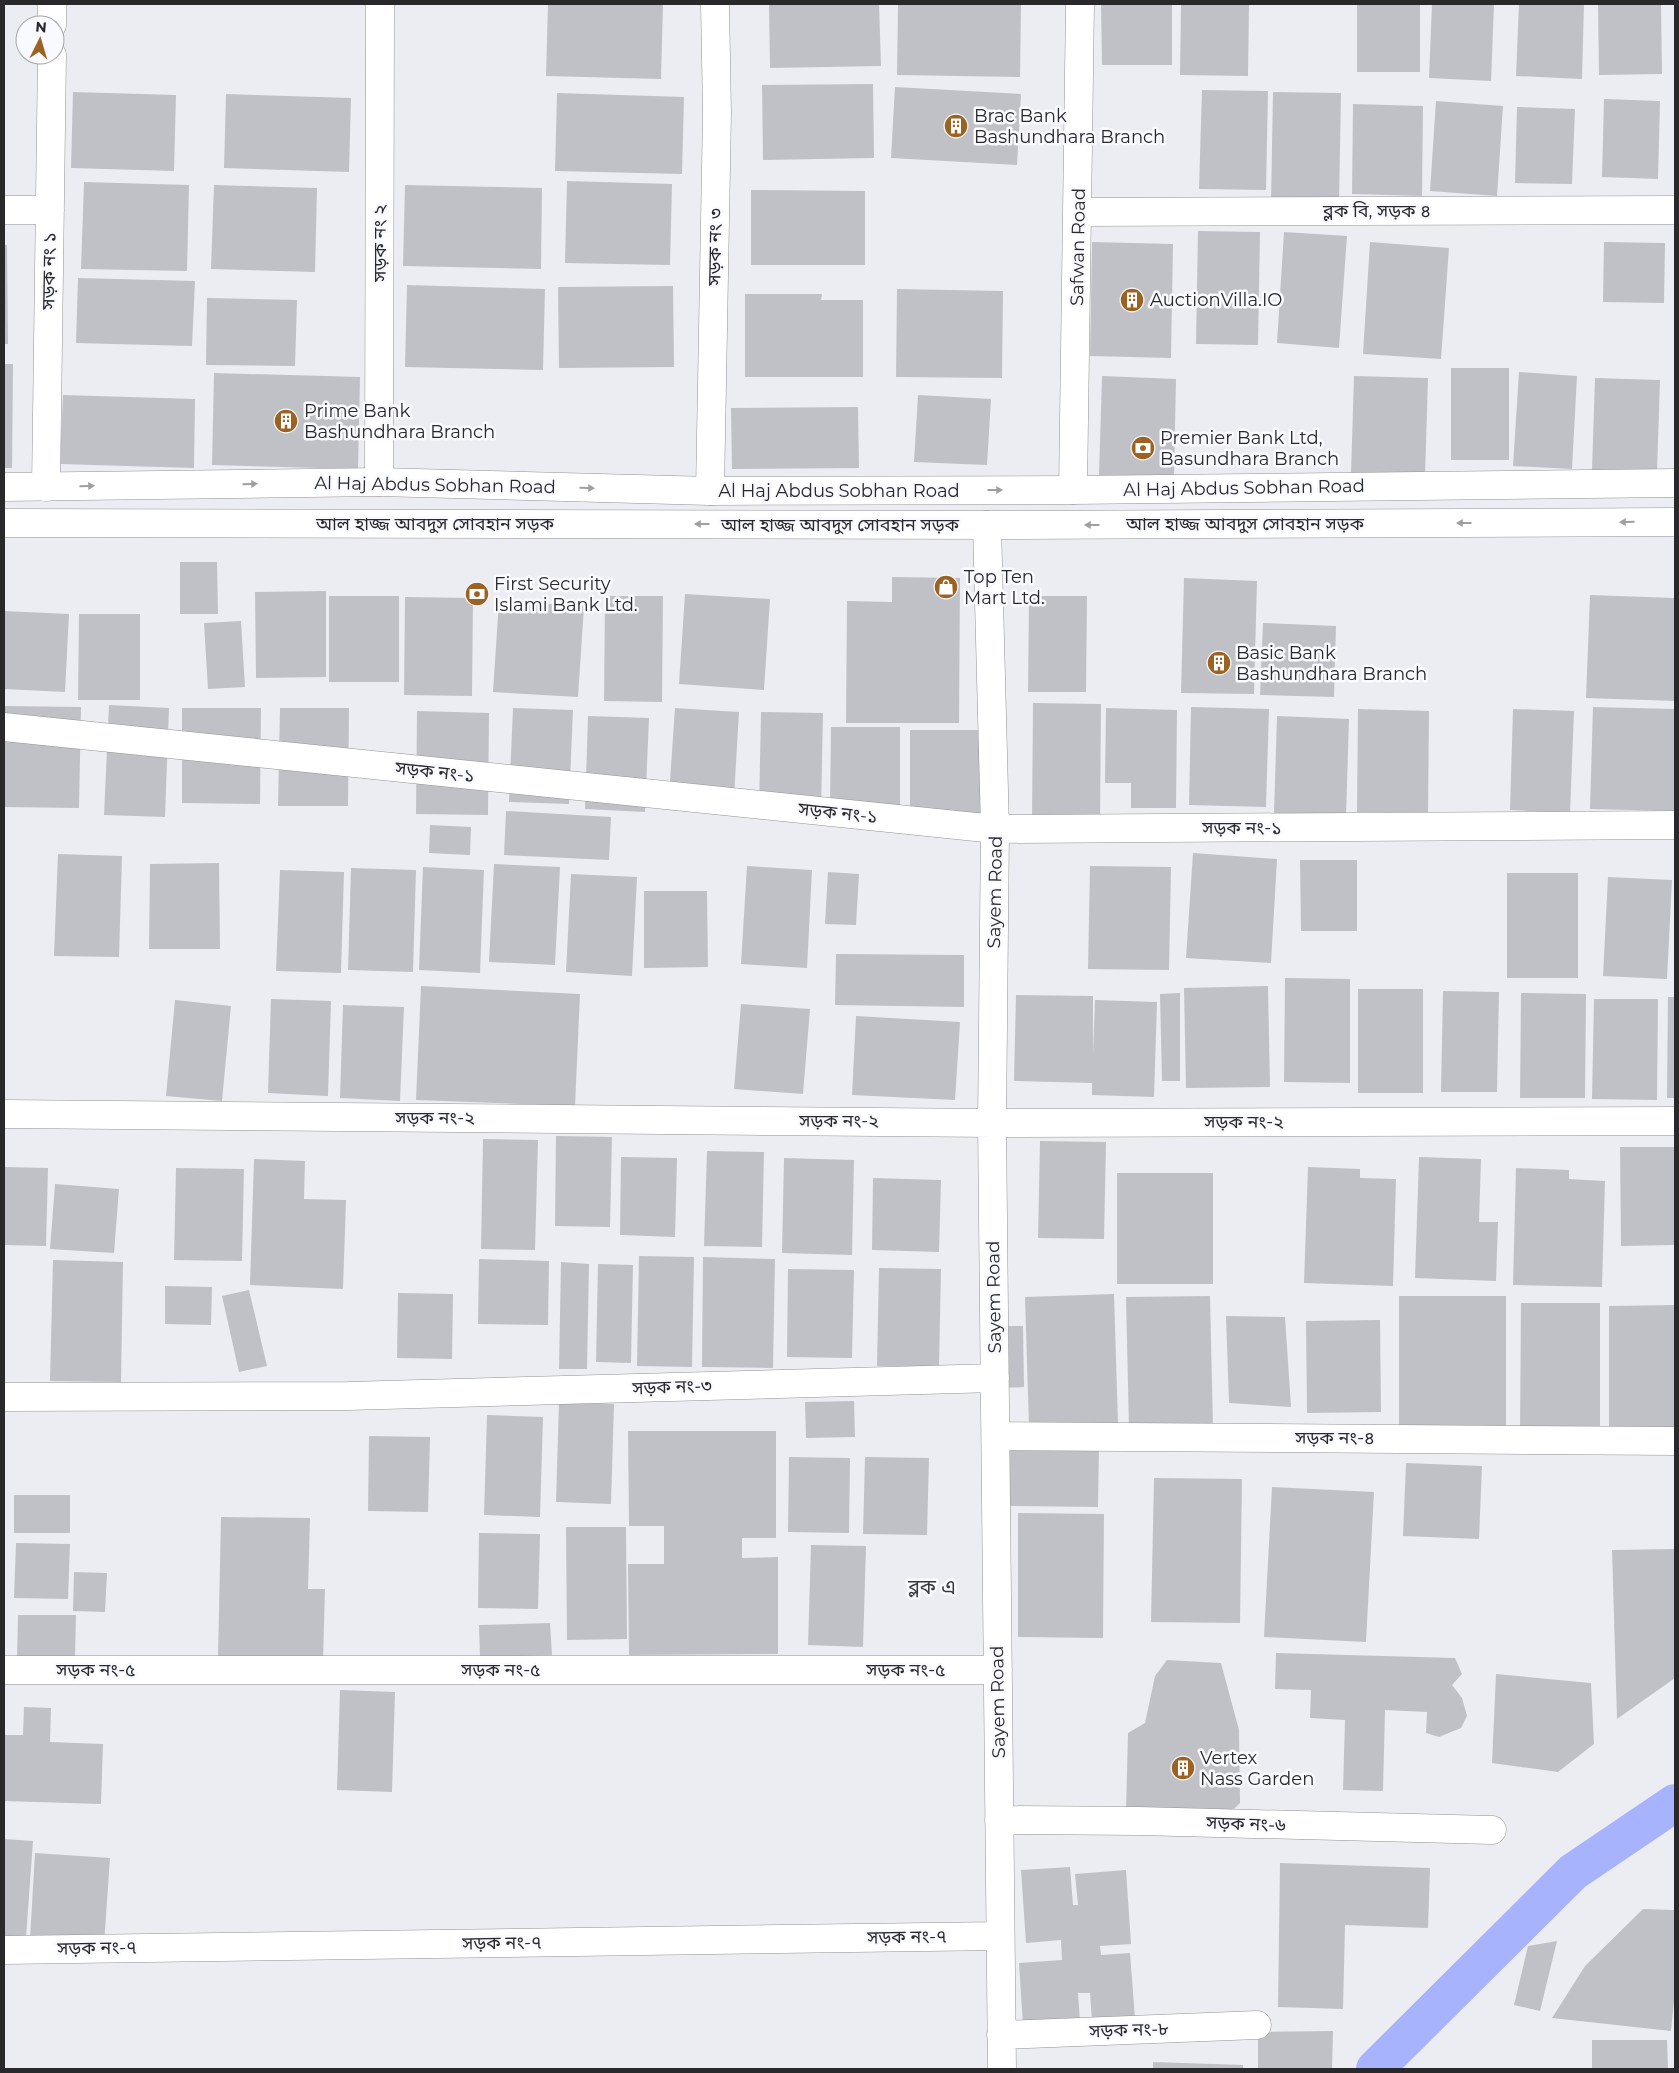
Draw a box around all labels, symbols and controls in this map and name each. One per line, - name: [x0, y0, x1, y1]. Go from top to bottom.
- north arrow: [15, 15, 65, 65]
- text: N: [35, 18, 48, 37]
- place label: Brac Bank Bashundhara Branch: [974, 105, 1165, 148]
- building icon: Brac Bank Bashundhara Branch: [943, 113, 969, 139]
- street label: Safwan Road: [1066, 188, 1090, 306]
- street label: ব্লক বি, সড়ক ৪: [1322, 200, 1431, 222]
- street label: সড়ক নং ২: [369, 204, 391, 283]
- street label: সড়ক নং ৩: [703, 208, 727, 287]
- street label: সড়ক নং ১: [37, 232, 61, 311]
- building icon: AuctionVilla.IO: [1119, 287, 1145, 313]
- place label: AuctionVilla.IO: [1150, 289, 1282, 311]
- place label: Prime Bank Bashundhara Branch: [304, 400, 495, 443]
- building icon: Prime Bank Bashundhara Branch: [273, 408, 299, 434]
- place label: Premier Bank Ltd, Basundhara Branch: [1160, 427, 1339, 470]
- bank icon: Premier Bank Ltd, Basundhara Branch: [1130, 435, 1156, 461]
- street label: Al Haj Abdus Sobhan Road: [314, 472, 556, 498]
- street label: Al Haj Abdus Sobhan Road: [1123, 475, 1365, 501]
- one-way arrow: [242, 480, 258, 488]
- street label: Al Haj Abdus Sobhan Road: [718, 480, 960, 502]
- one-way arrow: [80, 482, 96, 490]
- one-way arrow: [580, 484, 596, 492]
- one-way arrow: [987, 486, 1003, 494]
- street label: আল হাজ্জ আবদুস সোবহান সড়ক: [315, 513, 555, 535]
- street label: আল হাজ্জ আবদুস সোবহান সড়ক: [1125, 513, 1365, 535]
- street label: আল হাজ্জ আবদুস সোবহান সড়ক: [720, 514, 960, 536]
- one-way arrow: [1618, 518, 1634, 526]
- one-way arrow: [1456, 519, 1472, 527]
- one-way arrow: [693, 520, 709, 528]
- one-way arrow: [1083, 521, 1099, 529]
- place label: Top Ten Mart Ltd.: [964, 566, 1045, 609]
- place label: First Security Islami Bank Ltd.: [494, 573, 638, 616]
- shop icon: Top Ten Mart Ltd.: [933, 574, 959, 600]
- bank icon: First Security Islami Bank Ltd.: [464, 581, 490, 607]
- place label: Basic Bank Bashundhara Branch: [1236, 642, 1427, 685]
- building icon: Basic Bank Bashundhara Branch: [1206, 650, 1232, 676]
- street label: সড়ক নং-১: [393, 757, 476, 787]
- street label: সড়ক নং-১: [796, 798, 879, 828]
- street label: সড়ক নং-১: [1201, 817, 1282, 839]
- street label: Sayem Road: [983, 836, 1007, 948]
- street label: সড়ক নং-২: [394, 1107, 475, 1129]
- street label: সড়ক নং-২: [798, 1110, 879, 1132]
- street label: সড়ক নং-২: [1203, 1111, 1284, 1133]
- street label: Sayem Road: [982, 1241, 1006, 1353]
- street label: সড়ক নং-৩: [631, 1375, 712, 1399]
- street label: সড়ক নং-৪: [1294, 1427, 1375, 1449]
- district label: ব্লক এ: [907, 1575, 956, 1599]
- street label: Sayem Road: [986, 1646, 1010, 1758]
- street label: সড়ক নং-৫: [55, 1659, 136, 1681]
- street label: সড়ক নং-৫: [460, 1659, 541, 1681]
- street label: সড়ক নং-৫: [865, 1659, 946, 1681]
- place label: Vertex Nass Garden: [1200, 1747, 1314, 1790]
- building icon: Vertex Nass Garden: [1170, 1755, 1196, 1781]
- street label: সড়ক নং-৬: [1205, 1812, 1286, 1836]
- street label: সড়ক নং-৭: [866, 1925, 947, 1949]
- street label: সড়ক নং-৭: [461, 1931, 542, 1955]
- street label: সড়ক নং-৭: [56, 1936, 137, 1960]
- street label: সড়ক নং-৮: [1088, 2018, 1169, 2042]

